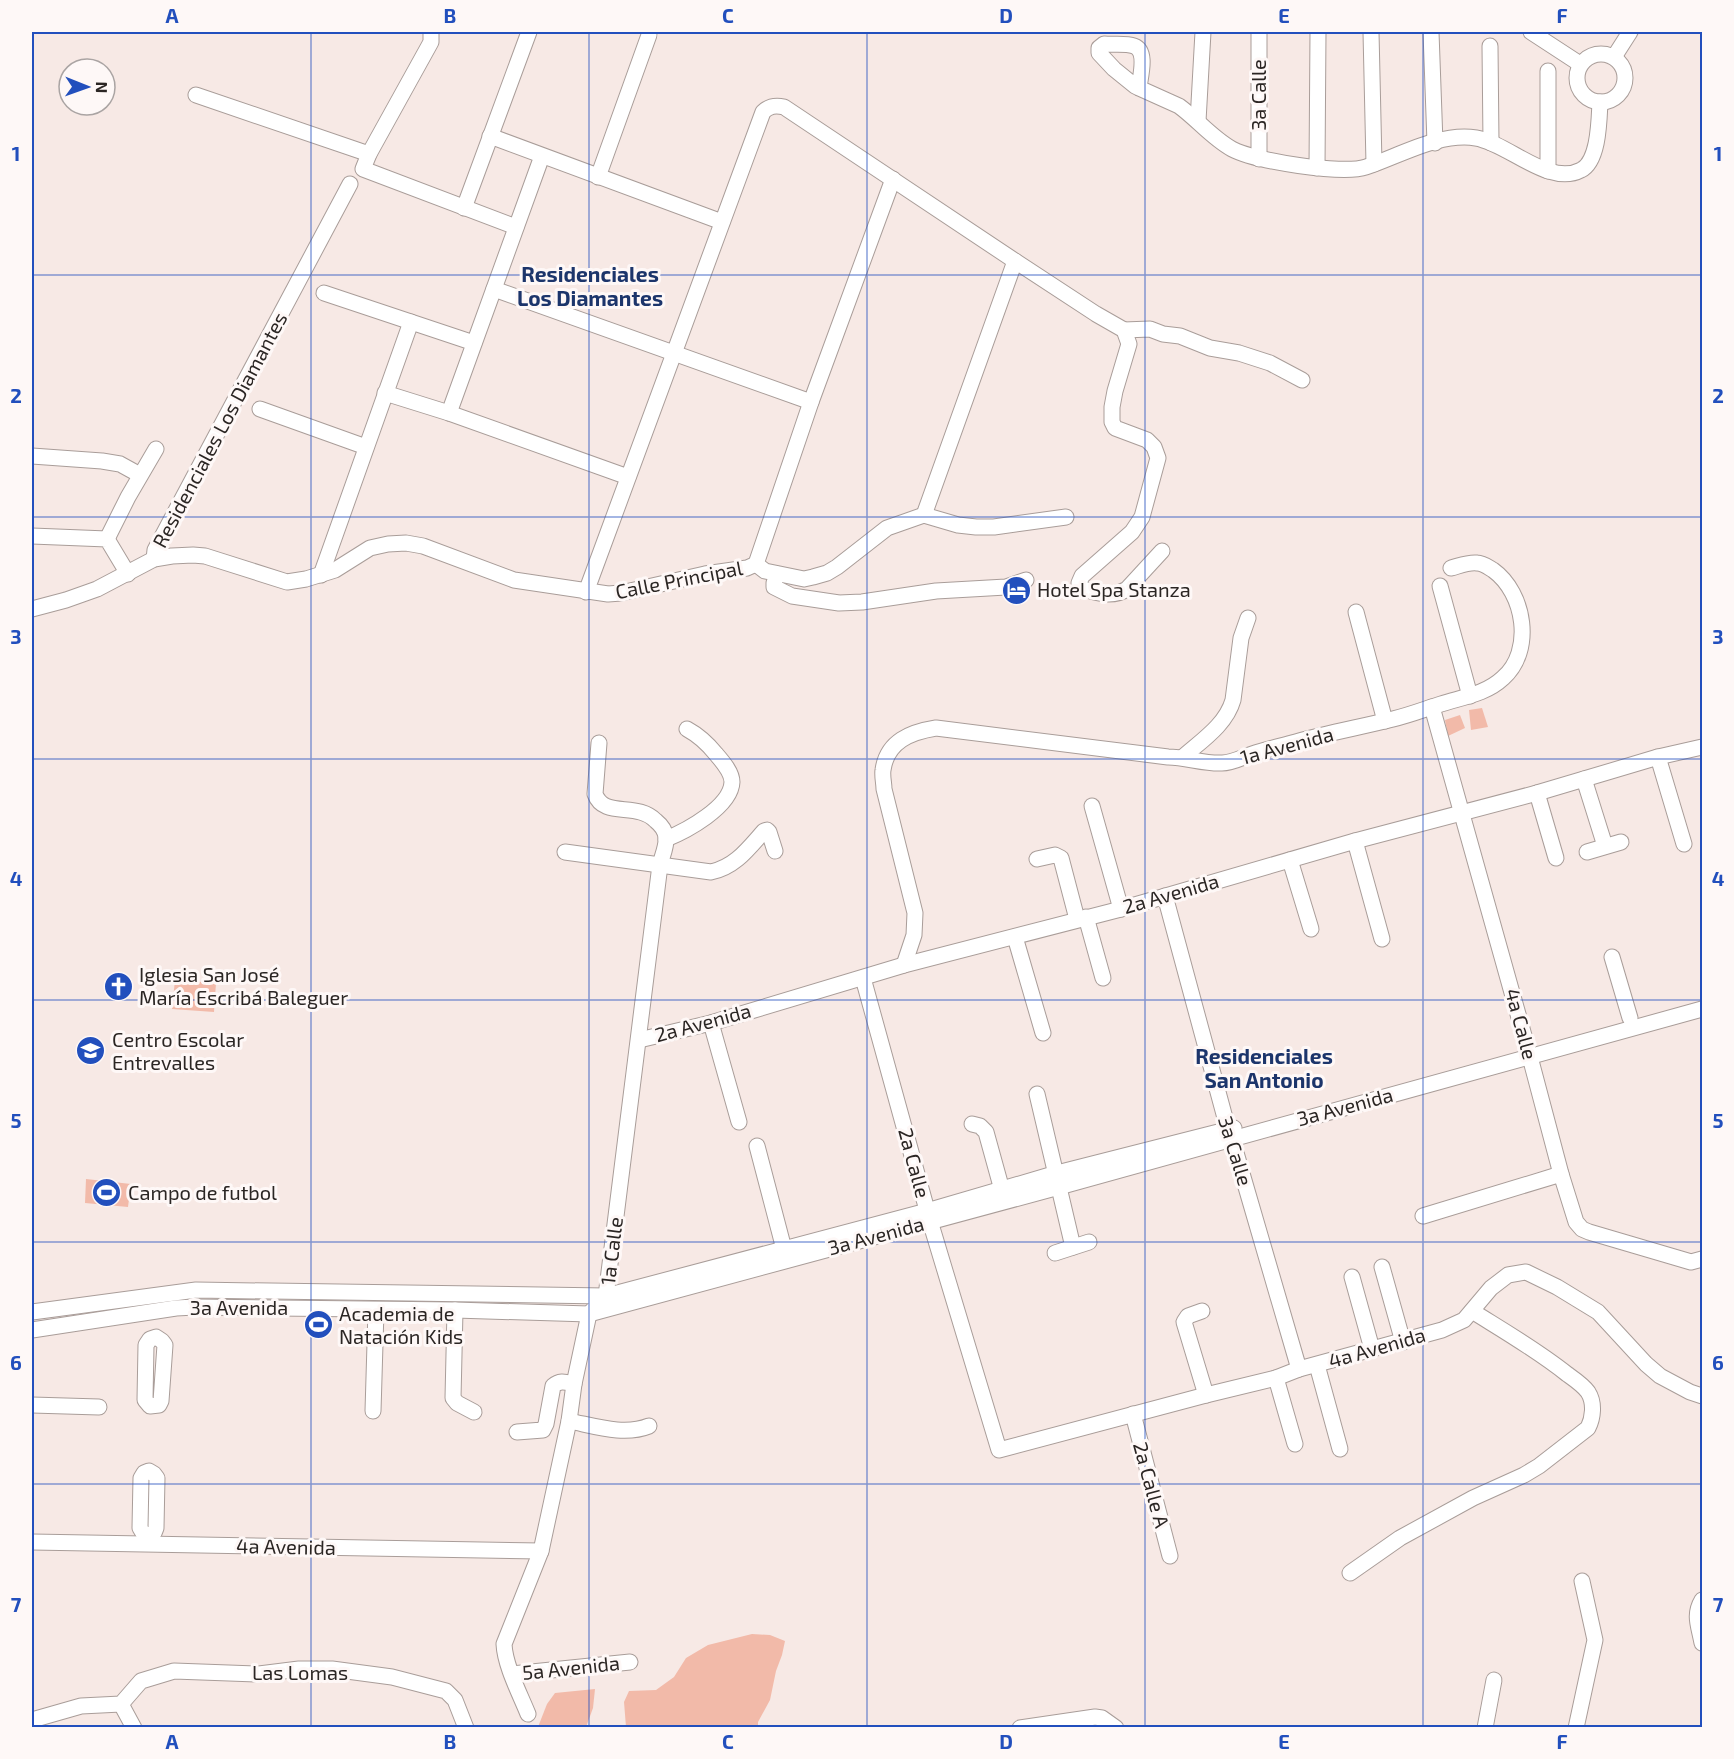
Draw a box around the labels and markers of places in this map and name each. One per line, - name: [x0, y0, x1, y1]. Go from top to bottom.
- hotel icon: Hotel Spa Stanza: [1000, 574, 1032, 606]
- place label: Hotel Spa Stanza: [1037, 577, 1191, 601]
- place label: Iglesia San José María Escribá Baleguer: [139, 962, 348, 1009]
- church icon: Iglesia San José María Escribá Baleguer: [102, 970, 134, 1002]
- place label: Centro Escolar Entrevalles: [112, 1027, 244, 1074]
- school or university icon: Centro Escolar Entrevalles: [75, 1035, 107, 1067]
- sports icon: Campo de futbol: [91, 1177, 123, 1209]
- place label: Campo de futbol: [128, 1180, 277, 1204]
- place label: Academia de Natación Kids: [339, 1301, 463, 1348]
- sports icon: Academia de Natación Kids: [302, 1309, 334, 1341]

